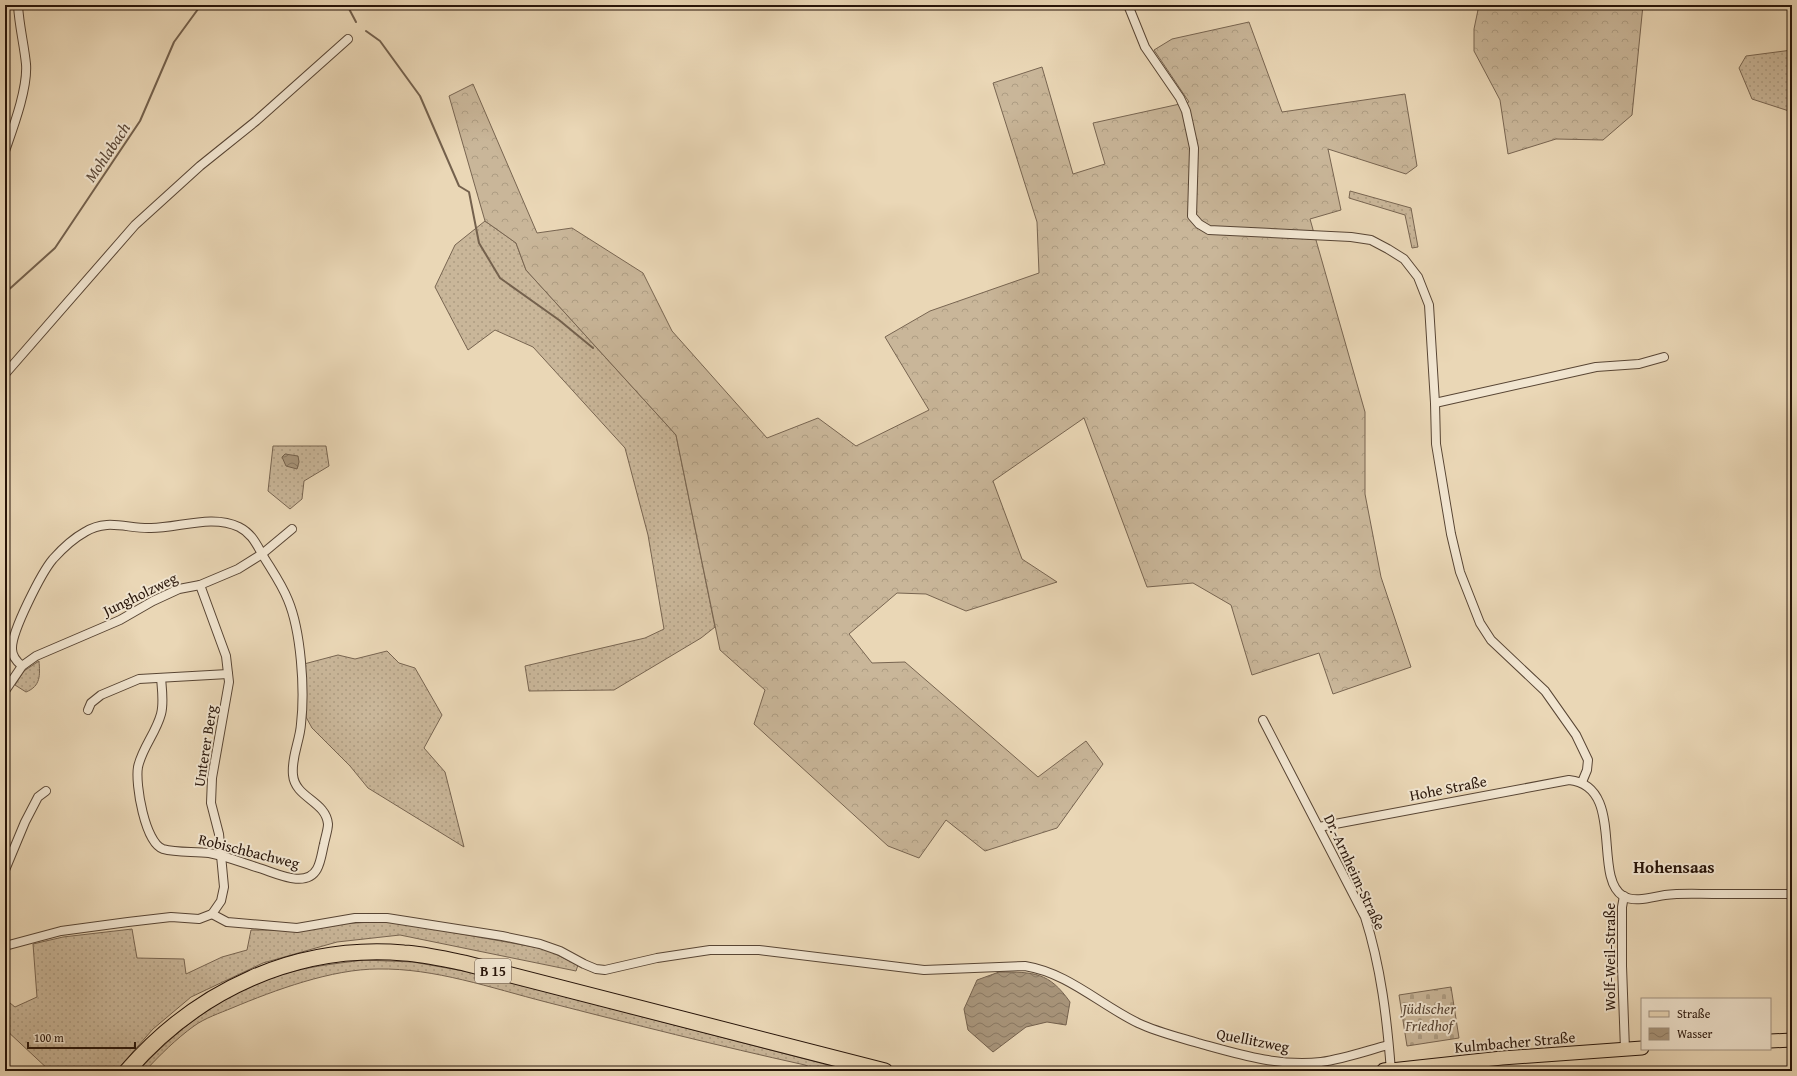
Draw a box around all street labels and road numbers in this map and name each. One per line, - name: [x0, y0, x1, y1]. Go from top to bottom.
- street label: Jungholzweg: [97, 567, 181, 622]
- street label: Unterer Berg: [188, 703, 222, 788]
- street label: Hohe Straße: [1408, 770, 1488, 806]
- street label: Dr.-Arnheim-Straße: [1319, 811, 1391, 933]
- street label: Robischbachweg: [196, 828, 302, 874]
- street label: Wolf-Weil-Straße: [1599, 903, 1620, 1011]
- road number: B 15: [475, 959, 511, 983]
- street label: Quellitzweg: [1215, 1023, 1292, 1057]
- street label: Kulmbacher Straße: [1454, 1026, 1576, 1058]

